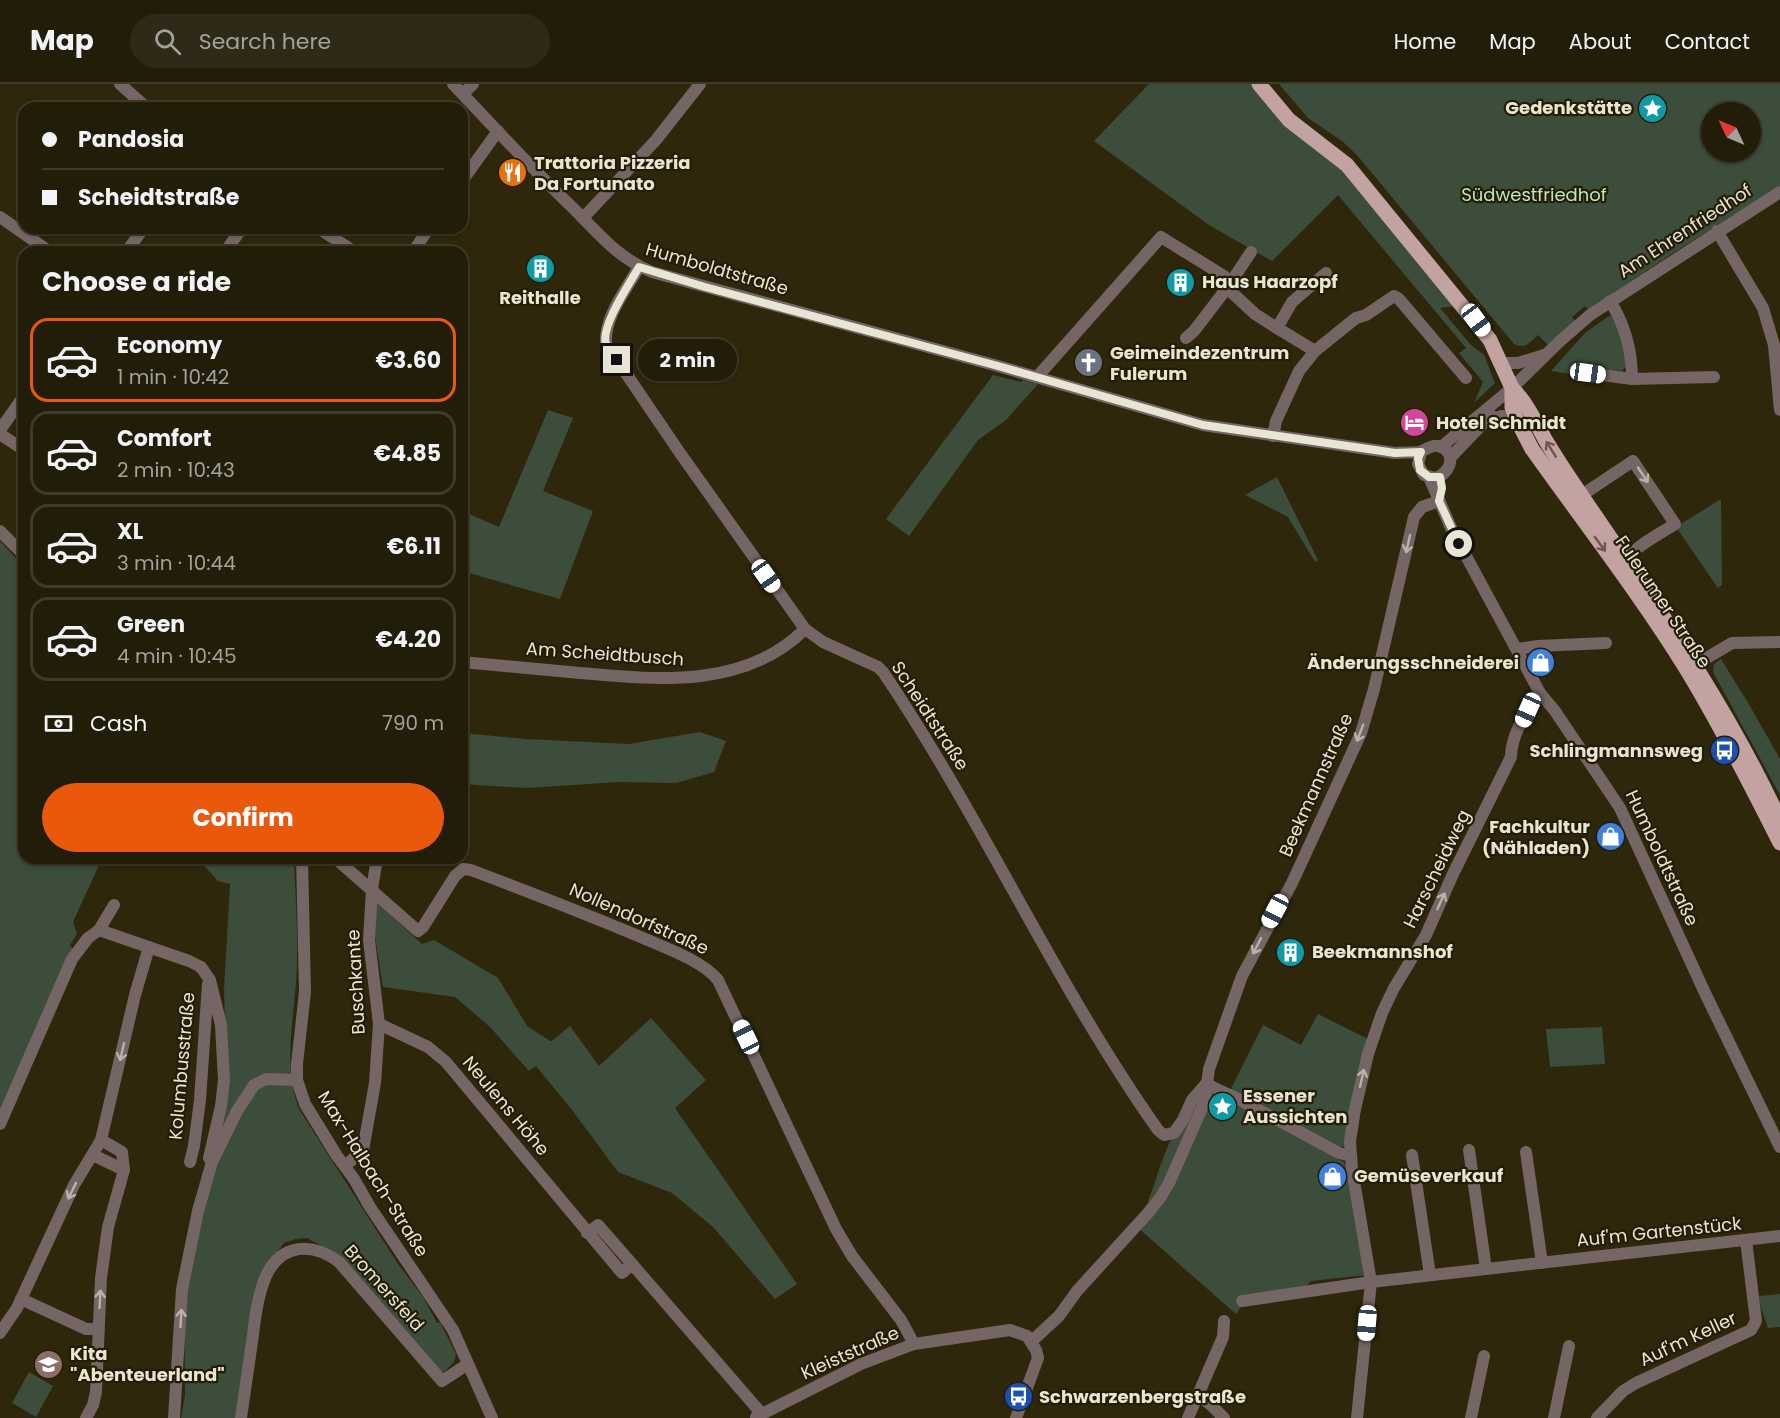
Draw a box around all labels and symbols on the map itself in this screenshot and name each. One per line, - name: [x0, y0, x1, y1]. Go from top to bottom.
- place icon: Gedenkstätte: [1637, 92, 1669, 124]
- place label: Gedenkstätte: [1505, 95, 1632, 120]
- north arrow: [1701, 102, 1761, 162]
- place label: Trattoria Pizzeria Da Fortunato: [534, 150, 690, 196]
- restaurant icon: Trattoria Pizzeria Da Fortunato: [497, 157, 529, 189]
- street label: Am Ehrenfriedhof: [1613, 178, 1757, 283]
- park label: Südwestfriedhof: [1461, 182, 1607, 207]
- street label: Humboldtstraße: [643, 236, 792, 301]
- building icon: Reithalle: [524, 253, 556, 285]
- building icon: Haus Haarzopf: [1165, 266, 1197, 298]
- place label: Haus Haarzopf: [1202, 269, 1338, 294]
- place label: Reithalle: [499, 285, 581, 310]
- car: [1458, 300, 1494, 340]
- callout: 2 min: [638, 339, 737, 381]
- place label: Geimeindezentrum Fulerum: [1110, 340, 1289, 386]
- route end: [603, 346, 630, 373]
- church icon: Geimeindezentrum Fulerum: [1073, 347, 1105, 379]
- car: [1569, 362, 1607, 384]
- hotel icon: Hotel Schmidt: [1399, 407, 1431, 439]
- place label: Hotel Schmidt: [1436, 410, 1566, 435]
- one-way arrow: [1544, 441, 1556, 458]
- one-way arrow: [1637, 467, 1649, 483]
- route start: [1445, 530, 1472, 557]
- street label: Fulerumer Straße: [1610, 530, 1717, 673]
- one-way arrow: [1402, 534, 1414, 553]
- one-way arrow: [1594, 535, 1606, 551]
- car: [748, 556, 784, 596]
- street label: Am Scheidtbusch: [525, 636, 685, 671]
- shop icon: Änderungsschneiderei: [1524, 647, 1556, 679]
- place label: Änderungsschneiderei: [1307, 650, 1519, 675]
- street label: Scheidtstraße: [886, 656, 975, 775]
- car: [1512, 690, 1544, 730]
- street label: Beekmannstraße: [1273, 709, 1358, 861]
- one-way arrow: [1354, 723, 1365, 741]
- bus stop icon: Schlingmannsweg: [1708, 735, 1740, 767]
- place label: Schlingmannsweg: [1529, 738, 1703, 763]
- street label: Humboldtstraße: [1620, 786, 1705, 930]
- street label: Harscheidweg: [1397, 805, 1476, 932]
- place label: Fachkultur (Nähladen): [1482, 814, 1590, 860]
- shop icon: Fachkultur (Nähladen): [1595, 821, 1627, 853]
- street label: Nollendorfstraße: [565, 877, 713, 961]
- car: [1259, 891, 1291, 931]
- one-way arrow: [1436, 892, 1447, 910]
- street label: Buschkante: [340, 929, 371, 1035]
- building icon: Beekmannshof: [1275, 936, 1307, 968]
- one-way arrow: [1251, 937, 1263, 955]
- place label: Beekmannshof: [1312, 939, 1453, 964]
- street label: Kolumbusstraße: [163, 991, 200, 1141]
- car: [730, 1017, 762, 1057]
- one-way arrow: [115, 1042, 127, 1061]
- street label: Neulens Höhe: [457, 1050, 556, 1161]
- one-way arrow: [1357, 1069, 1369, 1088]
- place label: Essener Aussichten: [1243, 1083, 1347, 1129]
- street label: Max-Halbach-Straße: [312, 1086, 435, 1262]
- place icon: Essener Aussichten: [1206, 1090, 1238, 1122]
- shop icon: Gemüseverkauf: [1317, 1160, 1349, 1192]
- place label: Gemüseverkauf: [1354, 1163, 1504, 1188]
- one-way arrow: [65, 1181, 77, 1199]
- street label: Auf'm Gartenstück: [1575, 1210, 1743, 1253]
- street label: Bromersfeld: [339, 1239, 430, 1336]
- one-way arrow: [94, 1289, 105, 1309]
- car: [1356, 1304, 1378, 1342]
- street label: Auf'm Keller: [1635, 1305, 1741, 1372]
- one-way arrow: [175, 1308, 186, 1328]
- street label: Kleiststraße: [797, 1320, 903, 1385]
- place label: Kita "Abenteuerland": [70, 1341, 225, 1387]
- school or university icon: Kita "Abenteuerland": [33, 1348, 65, 1380]
- bus stop icon: Schwarzenbergstraße: [1002, 1381, 1034, 1413]
- place label: Schwarzenbergstraße: [1039, 1384, 1246, 1409]

